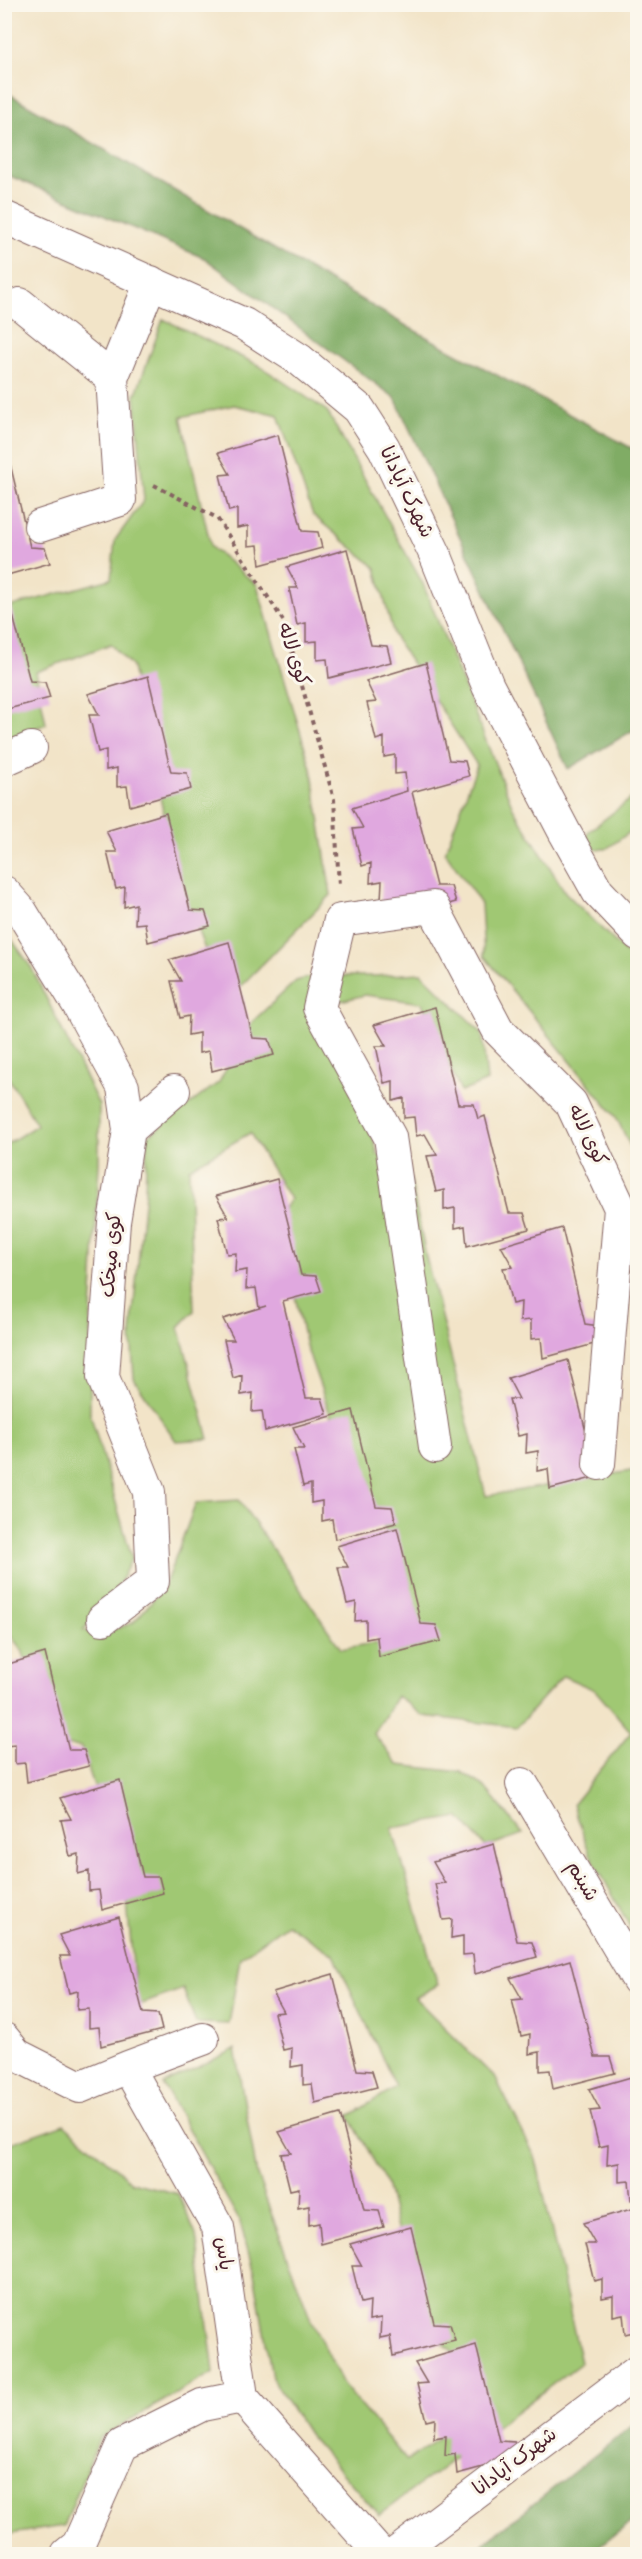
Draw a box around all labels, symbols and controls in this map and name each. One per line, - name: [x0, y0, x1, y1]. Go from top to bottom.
- street label: شهرک آپادانا: [371, 442, 439, 544]
- street label: کوی لاله: [269, 620, 315, 690]
- street label: کوی لاله: [559, 1100, 613, 1172]
- street label: کوی میخک: [95, 1211, 131, 1299]
- street label: شبنم: [558, 1856, 604, 1908]
- street label: یاس: [206, 2235, 238, 2273]
- street label: شهرک آپادانا: [468, 2422, 564, 2504]

